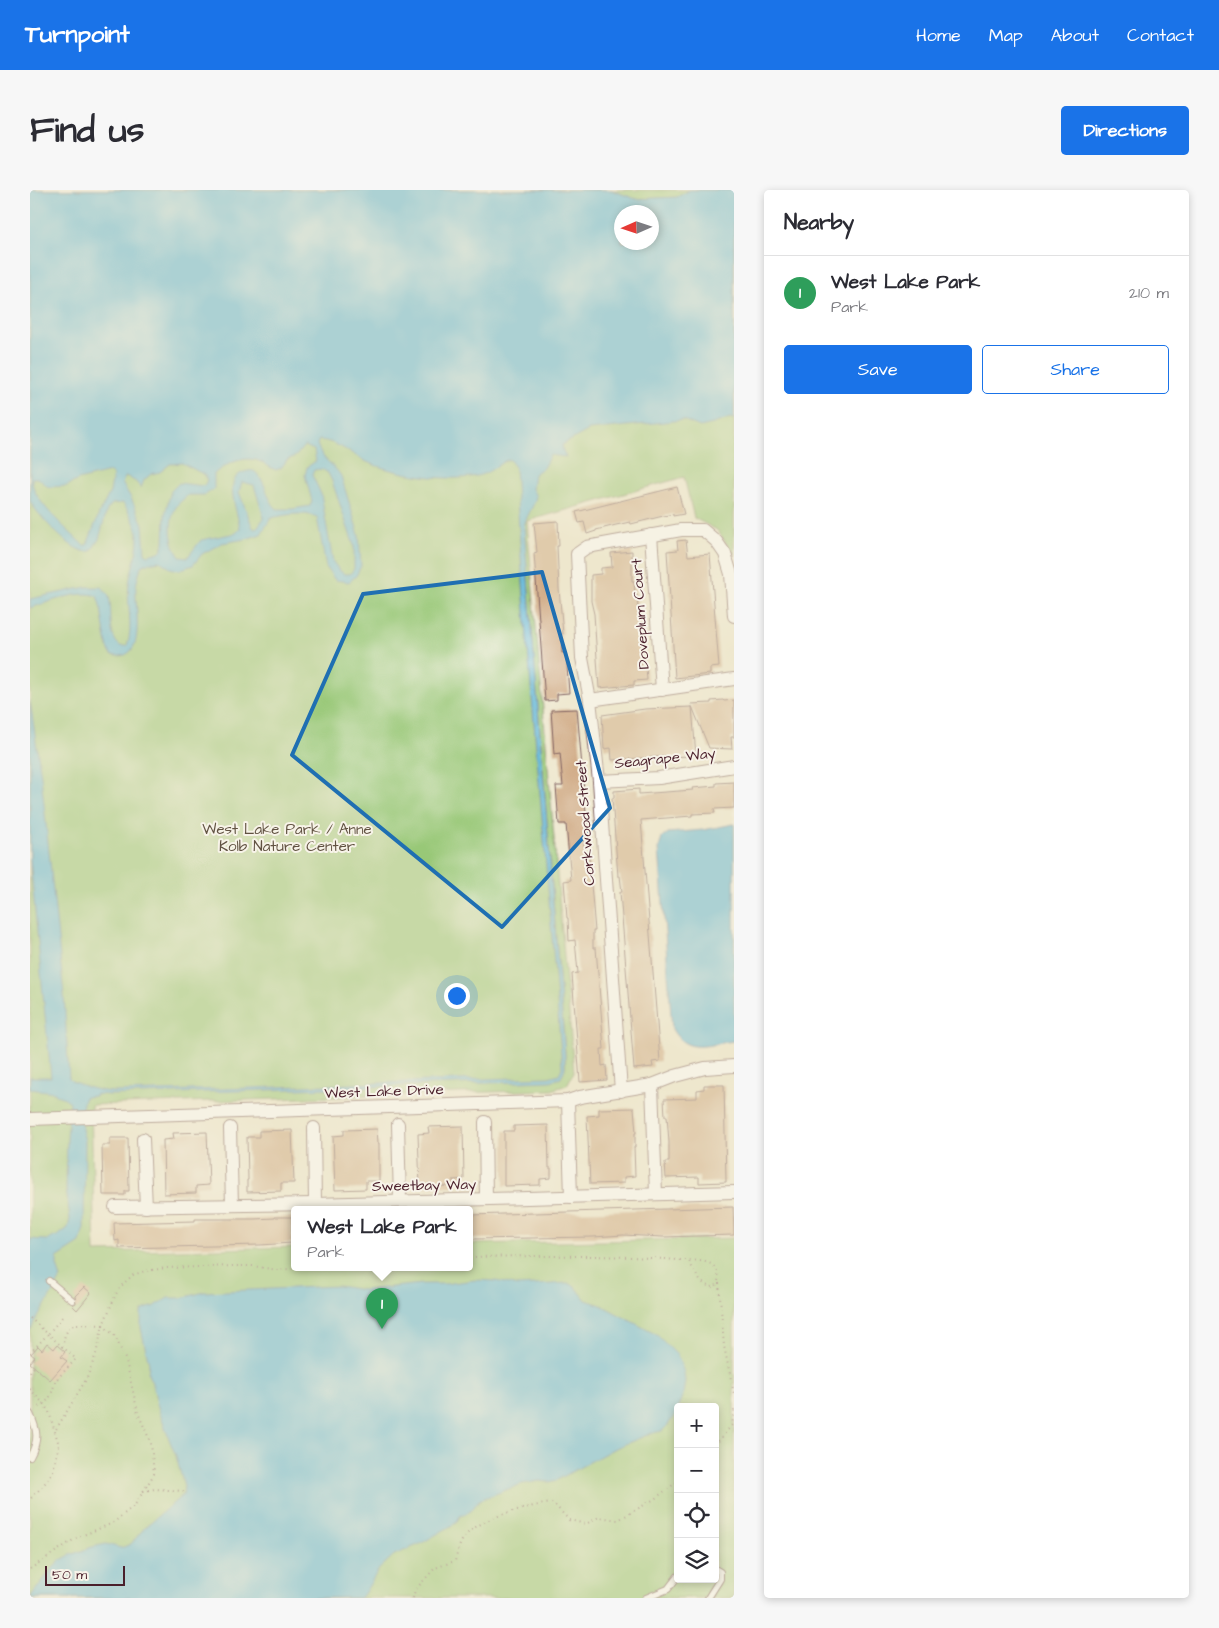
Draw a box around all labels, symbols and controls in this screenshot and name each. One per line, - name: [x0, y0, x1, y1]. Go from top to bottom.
- text: Turnpoint: [25, 18, 130, 52]
- text: Home: [916, 23, 961, 48]
- text: Map: [989, 23, 1023, 48]
- text: About: [1051, 23, 1099, 48]
- text: Contact: [1127, 23, 1194, 48]
- text: Find us: [30, 106, 144, 155]
- button: Directions: [1061, 106, 1189, 155]
- north arrow: [614, 205, 659, 250]
- text: Nearby: [784, 208, 854, 237]
- text: West Lake Park: [831, 269, 980, 296]
- text: 1: [799, 282, 801, 304]
- text: 210 m: [1129, 282, 1169, 304]
- text: Park: [831, 296, 868, 318]
- button: Save: [784, 345, 972, 394]
- button: Share: [982, 345, 1169, 394]
- street label: Doveplum Court: [626, 558, 655, 670]
- street label: Seagrape Way: [613, 743, 717, 775]
- street label: Corkwood Street: [571, 760, 600, 886]
- park label: West Lake Park / Anne Kolb Nature Center: [202, 819, 372, 857]
- your location: [444, 983, 470, 1009]
- street label: West Lake Drive: [324, 1079, 444, 1104]
- street label: Sweetbay Way: [372, 1174, 476, 1198]
- popup: [291, 1206, 473, 1271]
- text: West Lake Park: [307, 1214, 457, 1241]
- text: Park: [307, 1241, 344, 1263]
- pin: 1: [366, 1288, 398, 1329]
- map controls: [674, 1403, 719, 1583]
- button: +: [674, 1403, 719, 1448]
- button: −: [674, 1448, 719, 1493]
- button: locate: [674, 1493, 719, 1538]
- button: layers: [674, 1538, 719, 1583]
- scale bar: [45, 1563, 125, 1586]
- text: 50 m: [52, 1565, 87, 1585]

